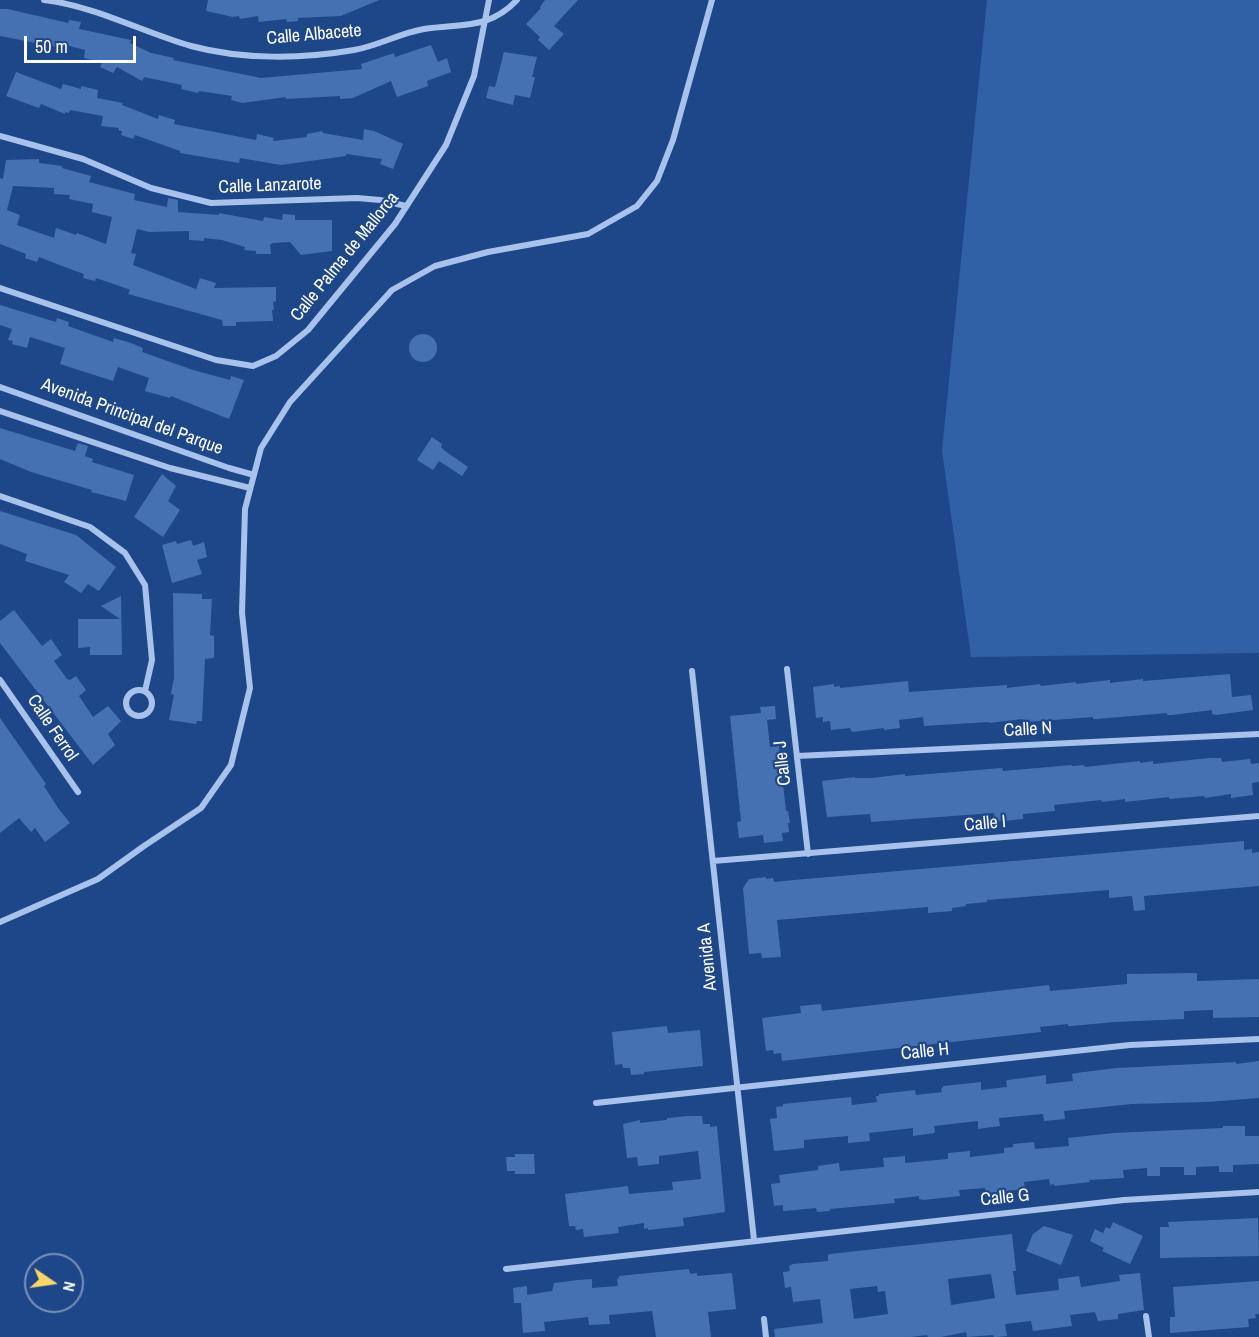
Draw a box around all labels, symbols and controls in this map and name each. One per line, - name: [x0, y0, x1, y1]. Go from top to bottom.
- street label: Calle Albacete: [266, 20, 362, 50]
- scale bar: [27, 24, 140, 62]
- text: 50 m: [35, 34, 68, 59]
- street label: Calle Lanzarote: [218, 173, 322, 199]
- street label: Calle Palma de Mallorca: [286, 188, 404, 326]
- street label: Avenida Principal del Parque: [38, 374, 226, 460]
- street label: Calle Ferrol: [22, 691, 82, 765]
- street label: Calle N: [1003, 718, 1053, 742]
- street label: Calle J: [770, 739, 796, 787]
- street label: Calle I: [963, 811, 1007, 837]
- street label: Avenida A: [694, 922, 722, 992]
- street label: Calle H: [900, 1039, 950, 1065]
- street label: Calle G: [979, 1185, 1031, 1211]
- north arrow: [24, 1253, 84, 1313]
- text: N: [58, 1279, 81, 1294]

